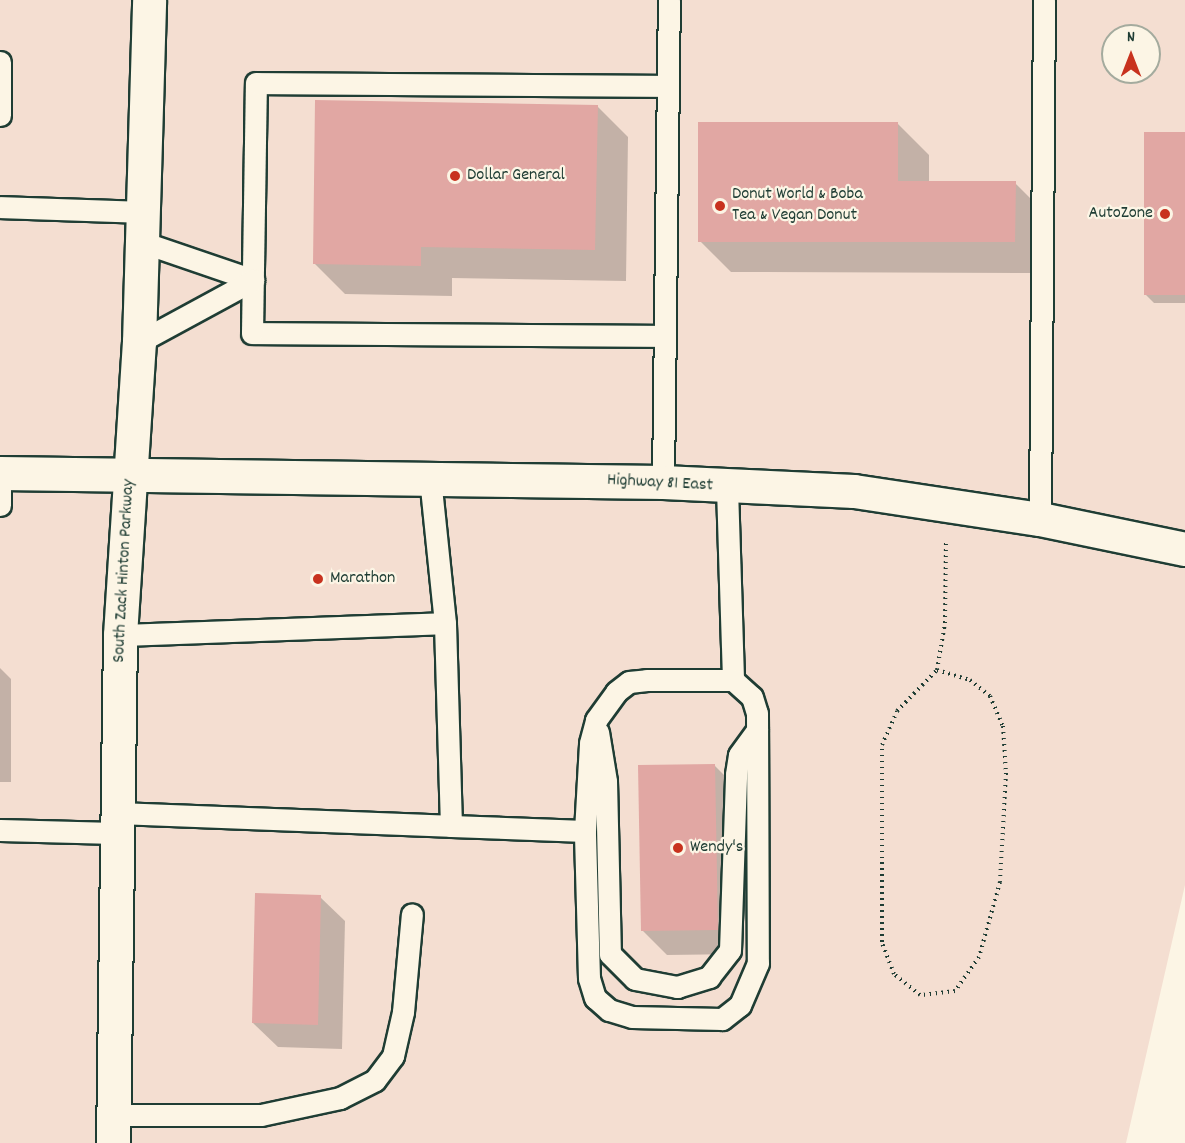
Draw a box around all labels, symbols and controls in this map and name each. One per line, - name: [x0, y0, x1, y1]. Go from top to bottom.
- north arrow: [1101, 24, 1161, 84]
- text: N: [1127, 26, 1135, 49]
- place label: Dollar General: [467, 165, 565, 187]
- marker: Dollar General: [448, 169, 462, 183]
- place label: Donut World & Boba Tea & Vegan Donut: [732, 185, 863, 228]
- marker: Donut World & Boba Tea & Vegan Donut: [713, 199, 727, 213]
- place label: AutoZone: [1089, 203, 1153, 225]
- marker: AutoZone: [1158, 207, 1172, 221]
- street label: Highway 81 East: [606, 470, 714, 498]
- street label: South Zack Hinton Parkway: [109, 479, 141, 663]
- place label: Marathon: [330, 568, 395, 590]
- marker: Marathon: [311, 572, 325, 586]
- place label: Wendy's: [690, 837, 743, 859]
- marker: Wendy's: [671, 841, 685, 855]

